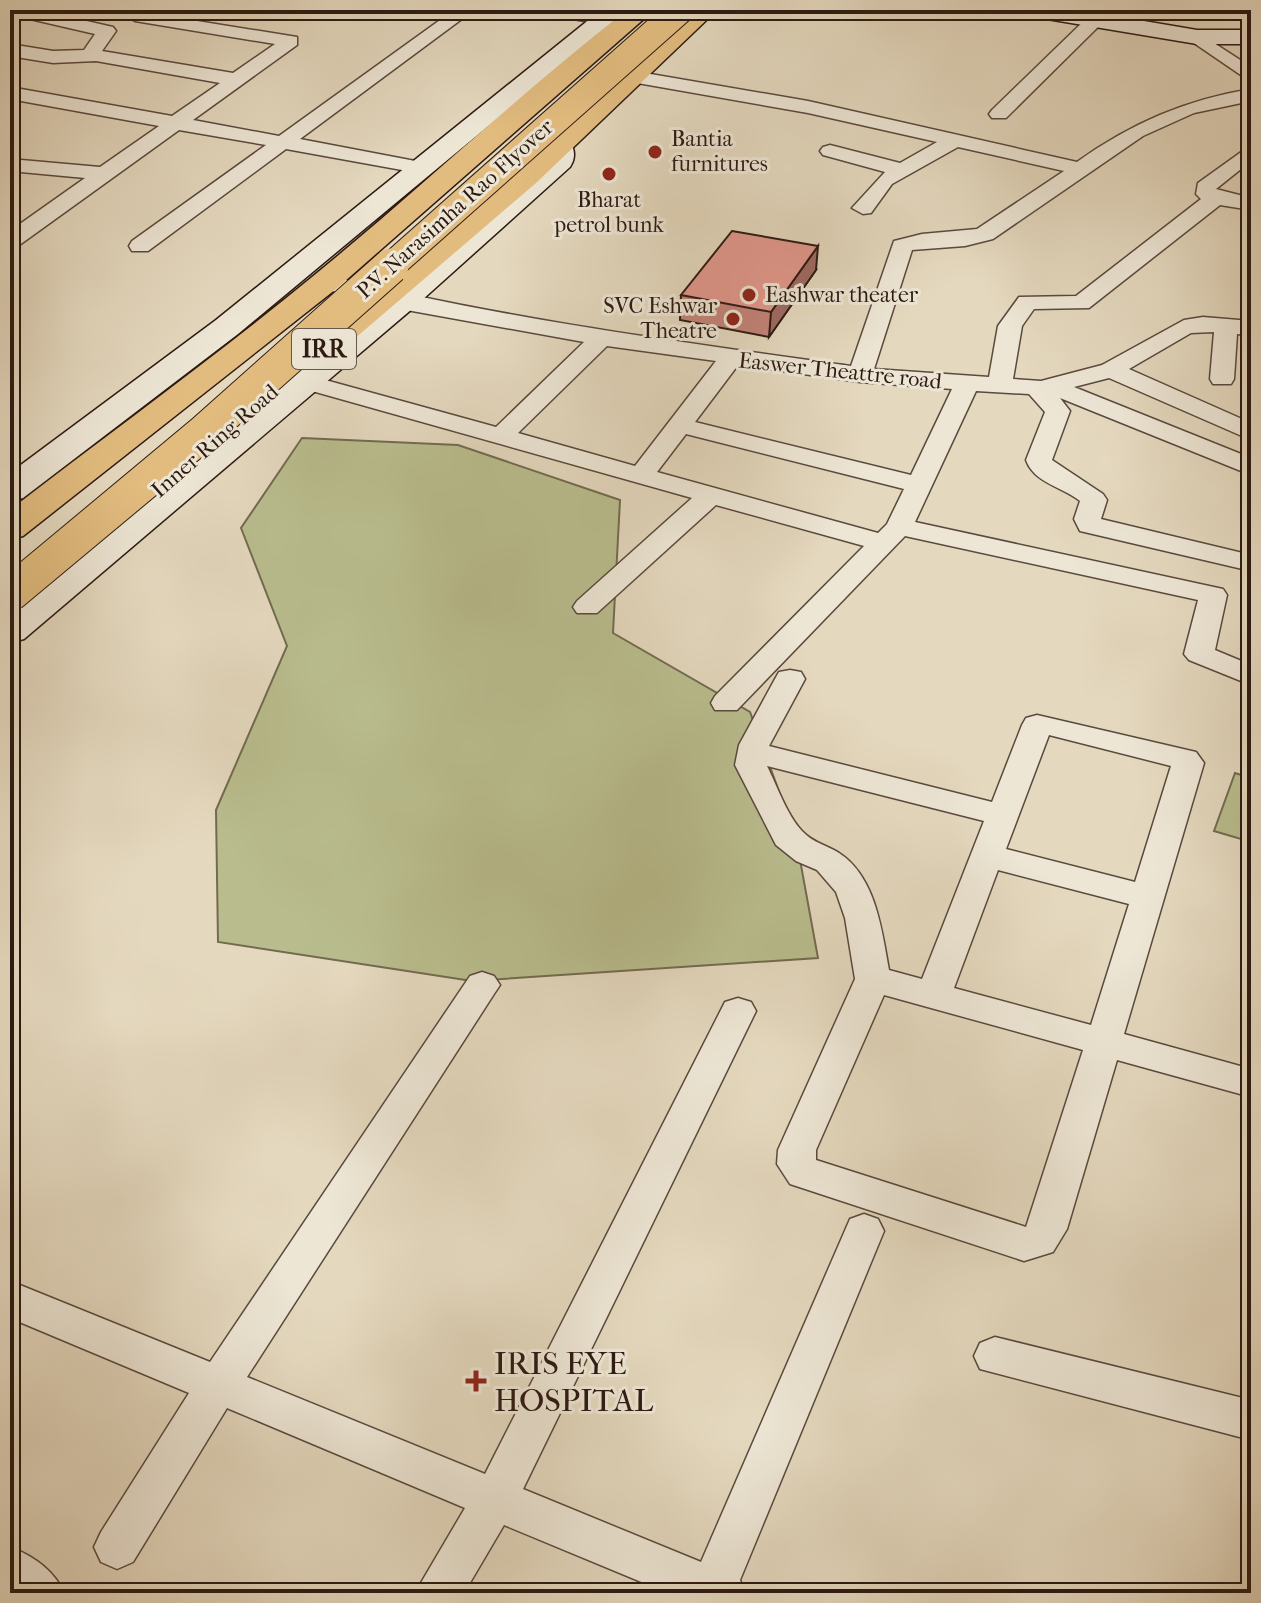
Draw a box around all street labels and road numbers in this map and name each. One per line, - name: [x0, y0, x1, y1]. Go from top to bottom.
- street label: P.V. Narasimha Rao Flyover: [351, 113, 559, 304]
- road number: IRR: [292, 329, 356, 369]
- street label: Easwer Theattre road: [737, 347, 944, 395]
- street label: Inner Ring Road: [146, 378, 285, 503]

